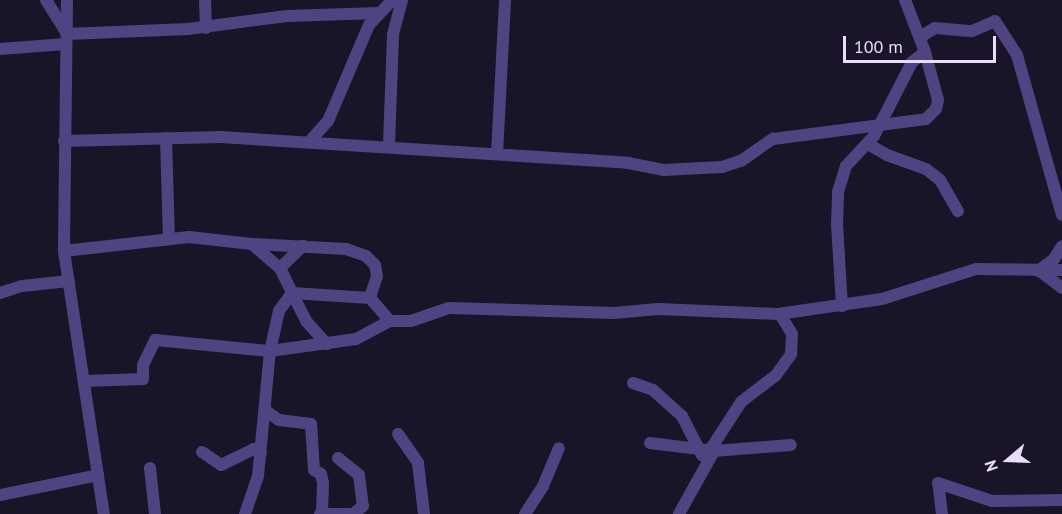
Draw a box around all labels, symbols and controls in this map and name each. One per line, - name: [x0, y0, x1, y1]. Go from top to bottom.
- scale bar: [846, 24, 999, 62]
- text: 100 m: [854, 35, 903, 58]
- north arrow: [978, 430, 1038, 490]
- text: N: [980, 458, 1002, 474]

